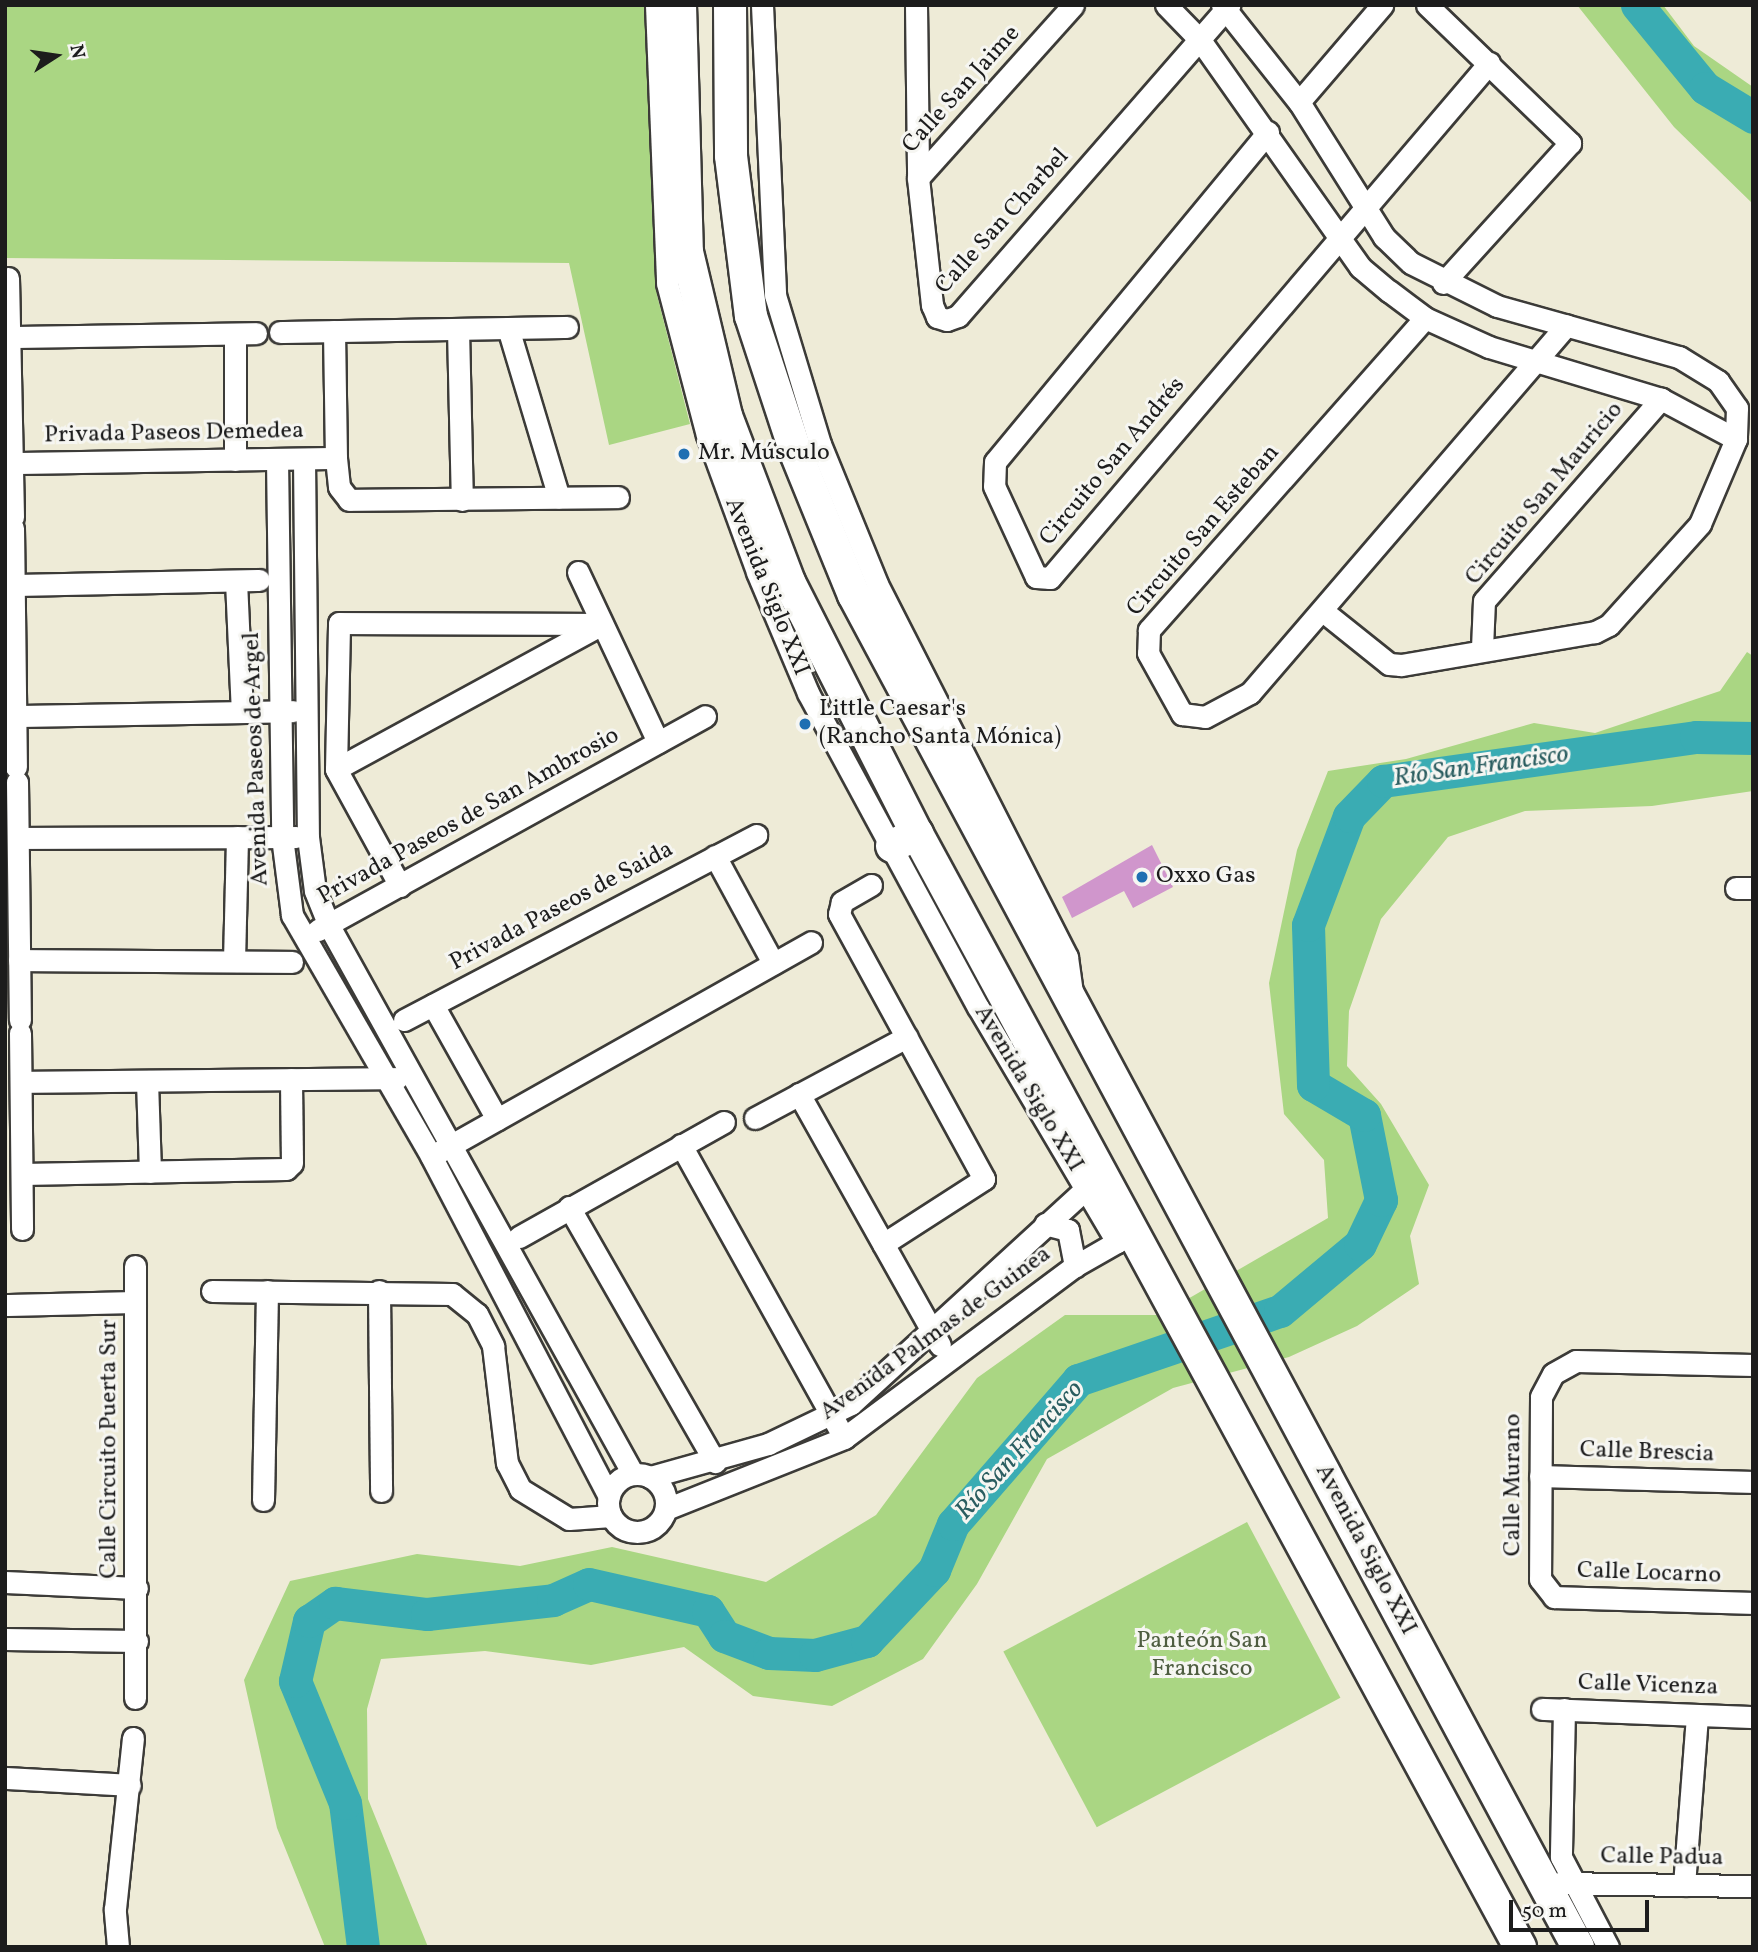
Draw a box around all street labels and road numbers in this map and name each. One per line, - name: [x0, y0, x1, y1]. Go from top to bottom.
- street label: Calle San Jaime: [897, 20, 1027, 160]
- street label: Calle San Charbel: [930, 143, 1076, 301]
- street label: Circuito San Andrés: [1034, 372, 1192, 552]
- street label: Circuito San Mauricio: [1460, 397, 1630, 591]
- street label: Privada Paseos Demedea: [44, 417, 304, 451]
- street label: Circuito San Esteban: [1122, 439, 1286, 623]
- street label: Avenida Siglo XXI: [717, 494, 815, 680]
- street label: Avenida Paseos de Argel: [238, 632, 276, 886]
- street label: Privada Paseos de San Ambrosio: [313, 722, 625, 912]
- street label: Privada Paseos de Saida: [445, 836, 679, 978]
- street label: Avenida Siglo XXI: [967, 1001, 1089, 1177]
- street label: Avenida Palmas de Guinea: [815, 1241, 1057, 1427]
- street label: Calle Circuito Puerta Sur: [96, 1319, 124, 1579]
- street label: Calle Murano: [1500, 1414, 1528, 1556]
- street label: Calle Brescia: [1579, 1436, 1715, 1470]
- street label: Avenida Siglo XXI: [1308, 1460, 1422, 1640]
- street label: Calle Locarno: [1576, 1557, 1722, 1591]
- street label: Calle Vicenza: [1577, 1669, 1719, 1703]
- street label: Calle Padua: [1600, 1843, 1724, 1873]

